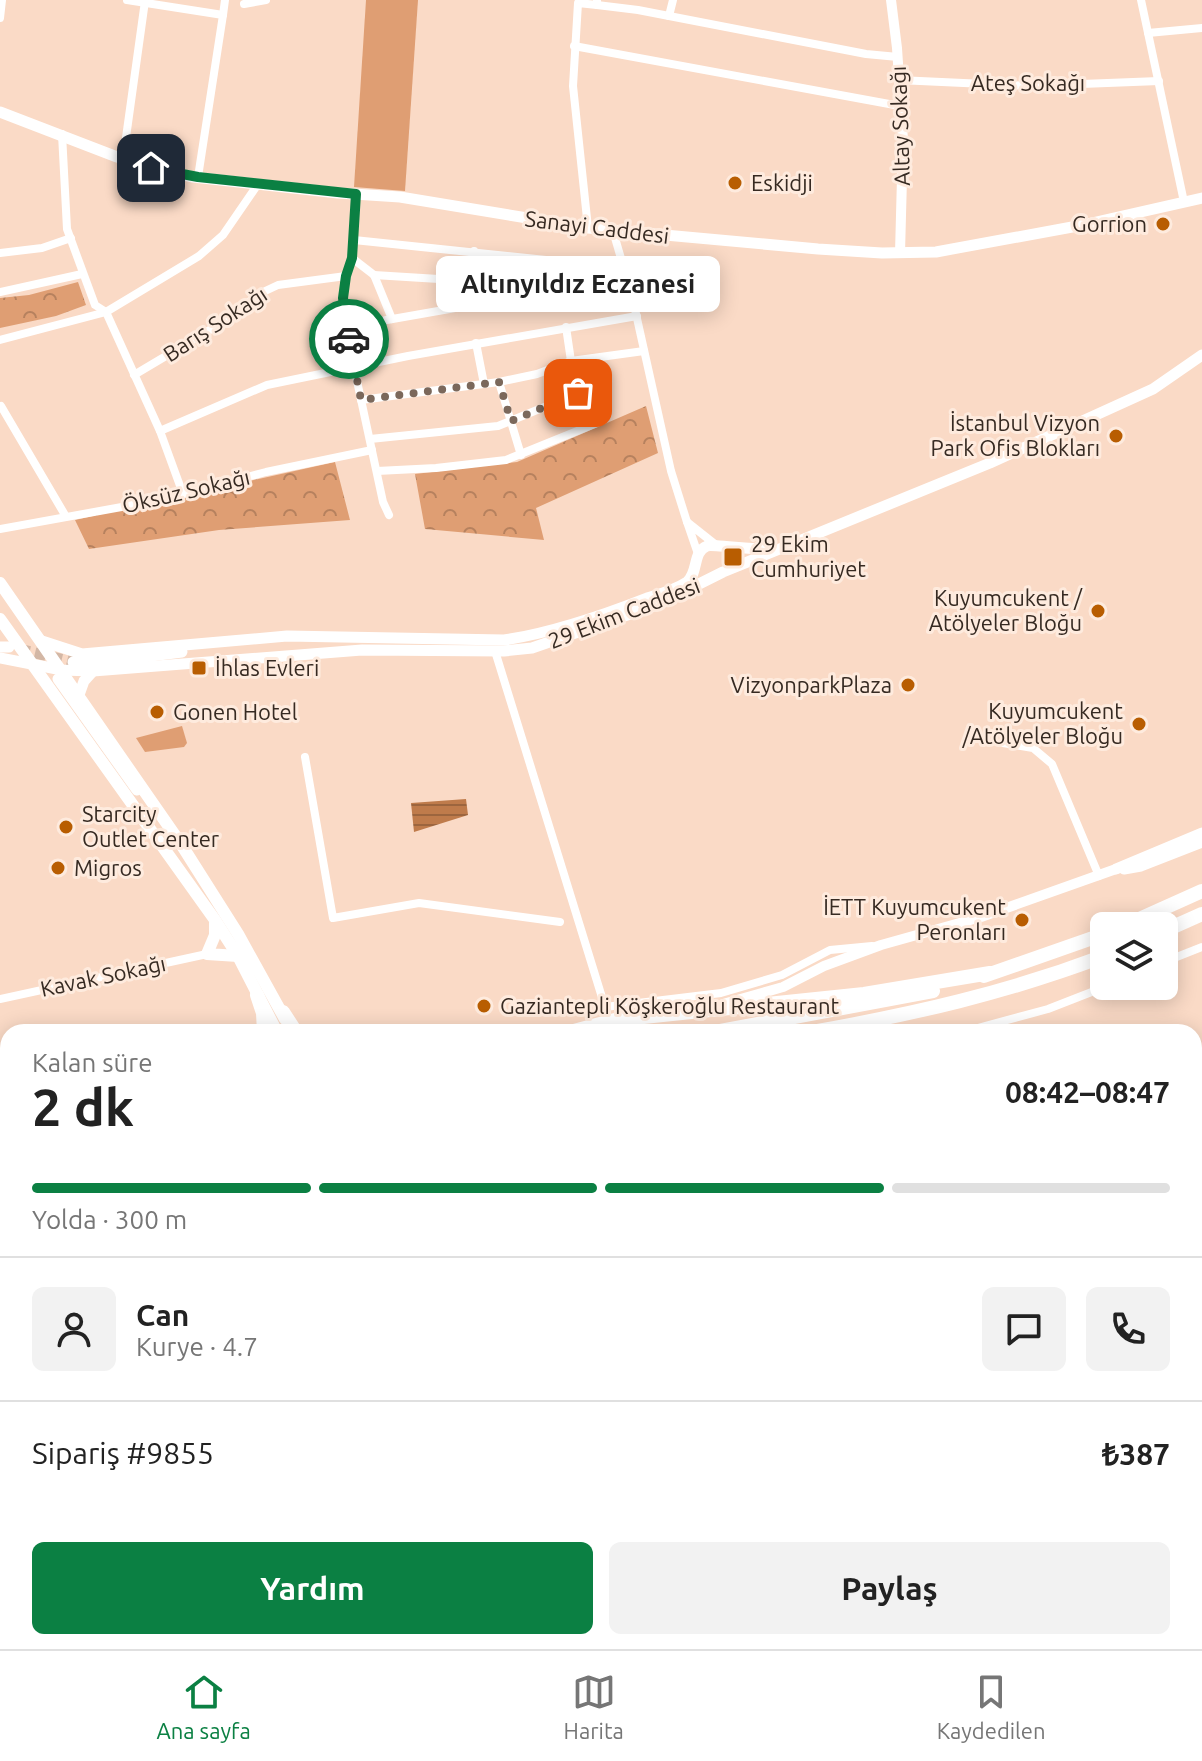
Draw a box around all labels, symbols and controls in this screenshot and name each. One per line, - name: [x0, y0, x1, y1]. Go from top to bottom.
- street label: Altay Sokağı: [885, 65, 914, 187]
- street label: Ateş Sokağı: [971, 70, 1085, 95]
- pin: [117, 134, 185, 202]
- icon: home: [129, 146, 173, 190]
- place label: Eskidji: [751, 170, 813, 195]
- marker: Eskidji: [726, 174, 744, 192]
- street label: Sanayi Caddesi: [523, 205, 671, 248]
- place label: Gorrion: [1072, 211, 1147, 236]
- marker: Gorrion: [1154, 215, 1172, 233]
- callout: Altınyıldız Eczanesi: [436, 257, 720, 313]
- text: Altınyıldız Eczanesi: [461, 269, 695, 298]
- street label: Barış Sokağı: [158, 281, 271, 366]
- courier: [309, 299, 389, 379]
- icon: car: [327, 317, 371, 361]
- pin: [544, 359, 612, 427]
- icon: bag: [556, 371, 600, 415]
- place label: İstanbul Vizyon Park Ofis Blokları: [931, 410, 1100, 460]
- marker: İstanbul Vizyon Park Ofis Blokları: [1107, 427, 1125, 445]
- street label: Öksüz Sokağı: [120, 464, 252, 517]
- place label: 29 Ekim Cumhuriyet: [751, 531, 866, 581]
- marker: 29 Ekim Cumhuriyet: [722, 546, 744, 568]
- street label: 29 Ekim Caddesi: [545, 572, 703, 653]
- place label: Kuyumcukent / Atölyeler Bloğu: [929, 585, 1083, 635]
- marker: Kuyumcukent / Atölyeler Bloğu: [1089, 602, 1107, 620]
- place label: İhlas Evleri: [215, 655, 319, 680]
- marker: İhlas Evleri: [190, 659, 208, 677]
- place label: VizyonparkPlaza: [731, 672, 892, 697]
- marker: VizyonparkPlaza: [899, 676, 917, 694]
- place label: Kuyumcukent /Atölyeler Bloğu: [962, 698, 1123, 748]
- place label: Gonen Hotel: [173, 699, 298, 724]
- marker: Gonen Hotel: [148, 703, 166, 721]
- marker: Kuyumcukent /Atölyeler Bloğu: [1130, 715, 1148, 733]
- place label: Starcity Outlet Center: [82, 801, 220, 851]
- marker: Starcity Outlet Center: [57, 818, 75, 836]
- place label: Migros: [74, 855, 142, 880]
- marker: Migros: [49, 859, 67, 877]
- place label: İETT Kuyumcukent Peronları: [823, 894, 1006, 944]
- marker: İETT Kuyumcukent Peronları: [1013, 911, 1031, 929]
- map controls: [1090, 912, 1178, 1000]
- button: layers: [1090, 912, 1178, 1000]
- street label: Kavak Sokağı: [38, 950, 168, 1001]
- place label: Gaziantepli Köşkeroğlu Restaurant: [500, 993, 840, 1018]
- marker: Gaziantepli Köşkeroğlu Restaurant: [475, 997, 493, 1015]
- text: Kalan süre: [32, 1048, 153, 1077]
- text: 08:42–08:47: [1005, 1075, 1170, 1109]
- text: 2 dk: [32, 1078, 134, 1136]
- text: Yolda · 300 m: [32, 1205, 187, 1234]
- button: person: [32, 1287, 116, 1371]
- button: chat: [982, 1287, 1066, 1371]
- button: phone: [1086, 1287, 1170, 1371]
- text: Can: [136, 1298, 189, 1332]
- text: Kurye · 4.7: [136, 1332, 258, 1361]
- text: Sipariş #9855: [32, 1436, 214, 1470]
- text: ₺387: [1102, 1437, 1170, 1471]
- button: Yardım: [32, 1542, 593, 1634]
- button: Paylaş: [609, 1542, 1170, 1634]
- tab: Ana sayfa: [156, 1670, 251, 1743]
- tab: Harita: [564, 1670, 624, 1743]
- tab: Kaydedilen: [937, 1670, 1046, 1743]

